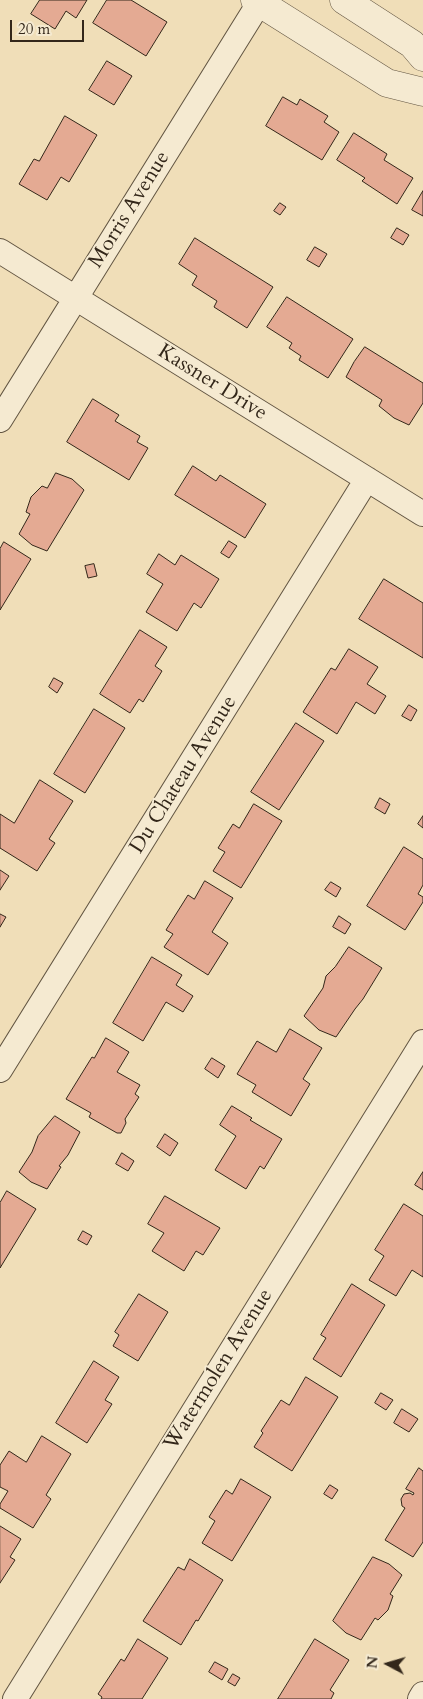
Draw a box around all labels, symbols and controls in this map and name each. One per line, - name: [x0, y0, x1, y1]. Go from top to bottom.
- scale bar: [12, 10, 86, 42]
- text: 20 m: [18, 19, 50, 39]
- street label: Morris Avenue: [84, 147, 176, 273]
- street label: Kassner Drive: [153, 339, 271, 427]
- street label: Du Chateau Avenue: [125, 691, 243, 859]
- street label: Watermolen Avenue: [159, 1285, 279, 1455]
- north arrow: [363, 1639, 413, 1689]
- text: N: [363, 1655, 383, 1669]

